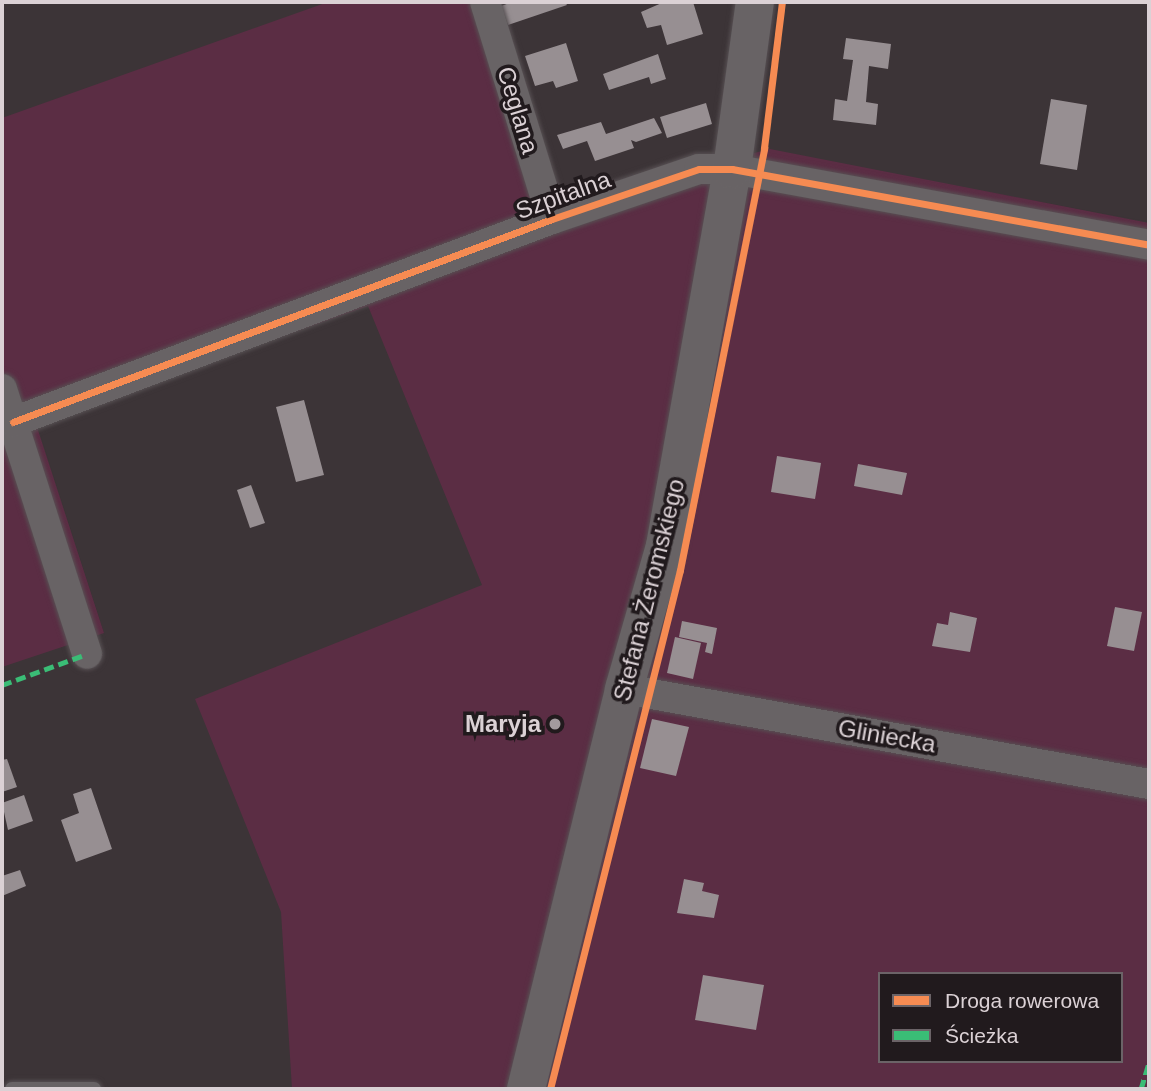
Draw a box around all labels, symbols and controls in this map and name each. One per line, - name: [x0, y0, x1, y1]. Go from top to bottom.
- street label: Ceglana: [491, 63, 545, 157]
- street label: Szpitalna: [512, 165, 614, 225]
- street label: Stefana Żeromskiego: [607, 476, 691, 704]
- place label: Maryja: [465, 710, 541, 738]
- street label: Gliniecka: [836, 713, 938, 759]
- marker: Maryja: [547, 716, 563, 732]
- legend: [878, 972, 1123, 1063]
- text: Droga rowerowa: [945, 989, 1099, 1012]
- text: Ścieżka: [945, 1024, 1019, 1047]

